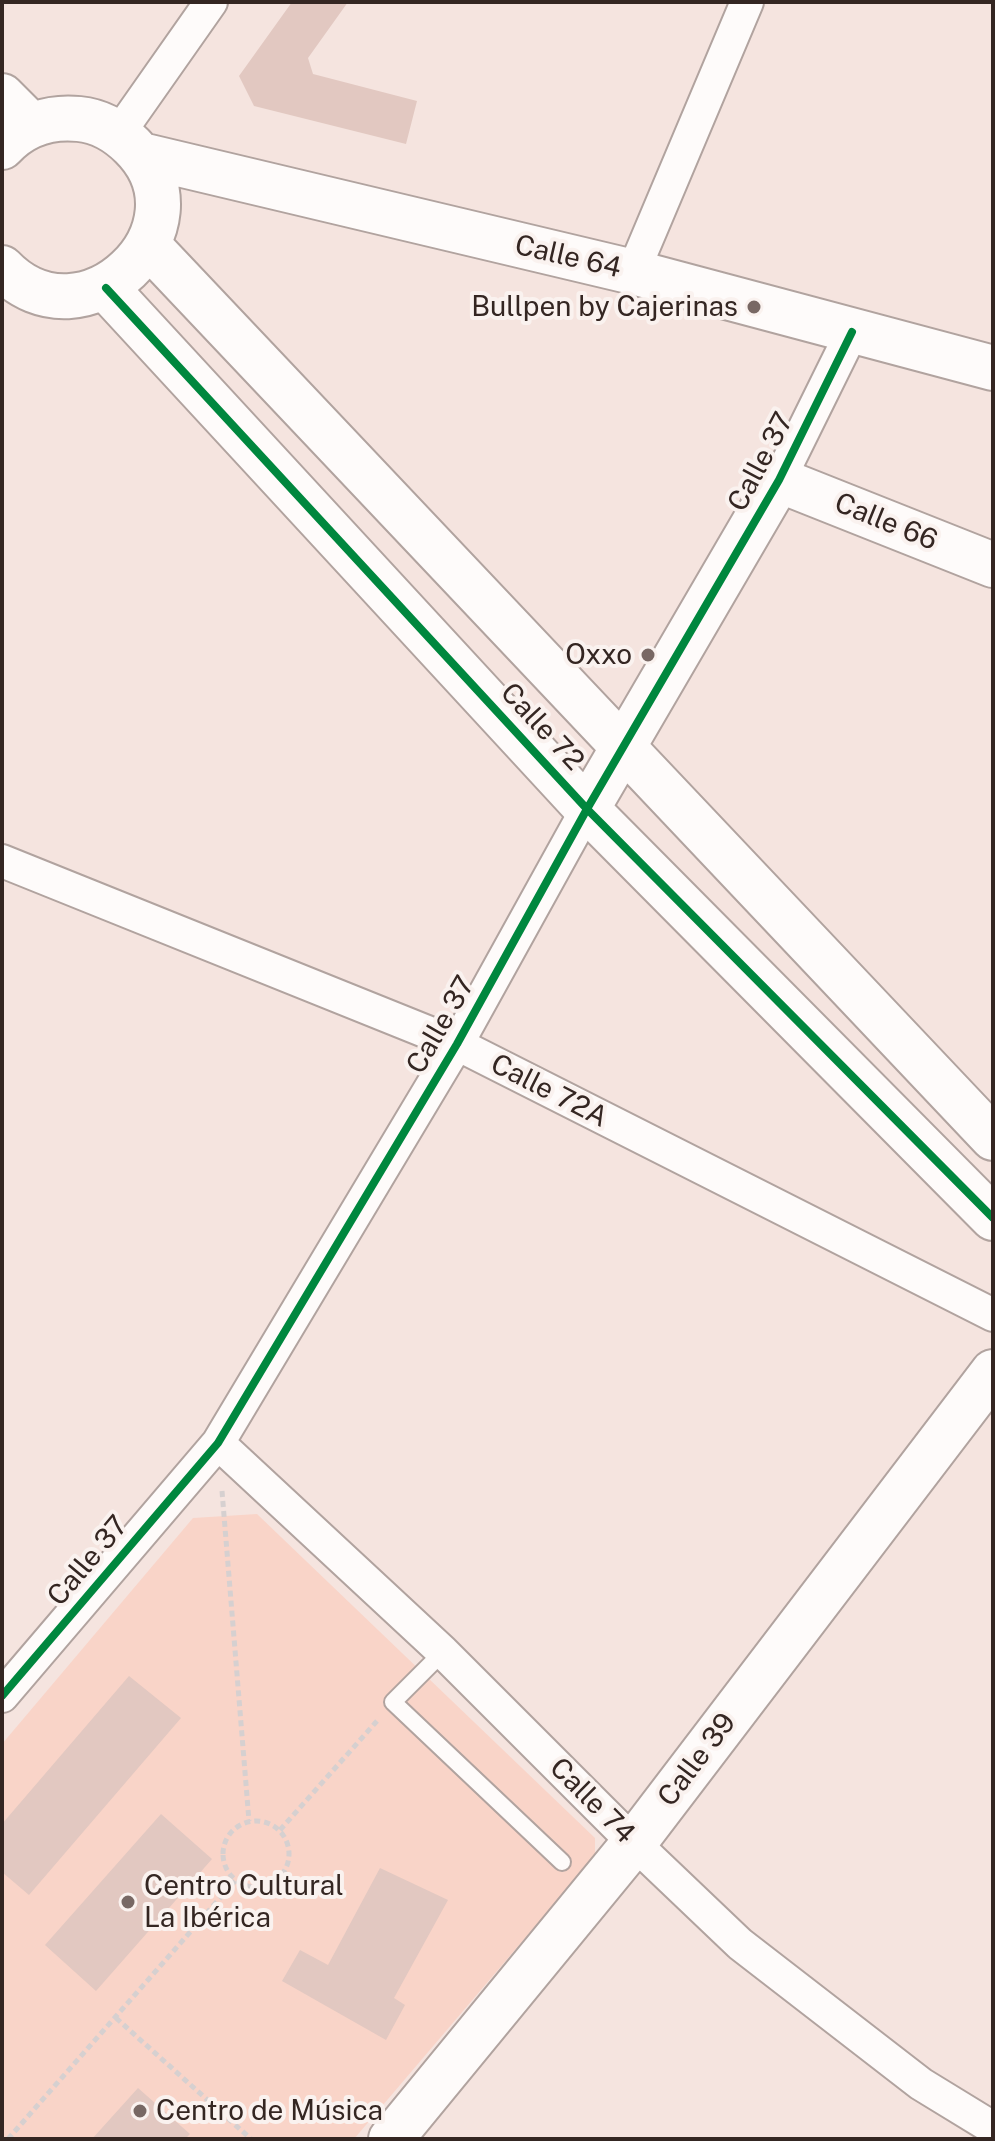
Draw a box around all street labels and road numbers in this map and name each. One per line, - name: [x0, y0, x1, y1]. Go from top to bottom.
- street label: Calle 64: [512, 228, 624, 286]
- street label: Calle 37: [721, 407, 801, 517]
- street label: Calle 66: [830, 486, 942, 558]
- street label: Calle 72: [493, 677, 591, 777]
- street label: Calle 37: [400, 970, 482, 1080]
- street label: Calle 72A: [485, 1047, 613, 1135]
- street label: Calle 37: [41, 1509, 135, 1613]
- street label: Calle 39: [651, 1707, 743, 1813]
- street label: Calle 74: [542, 1751, 642, 1851]

